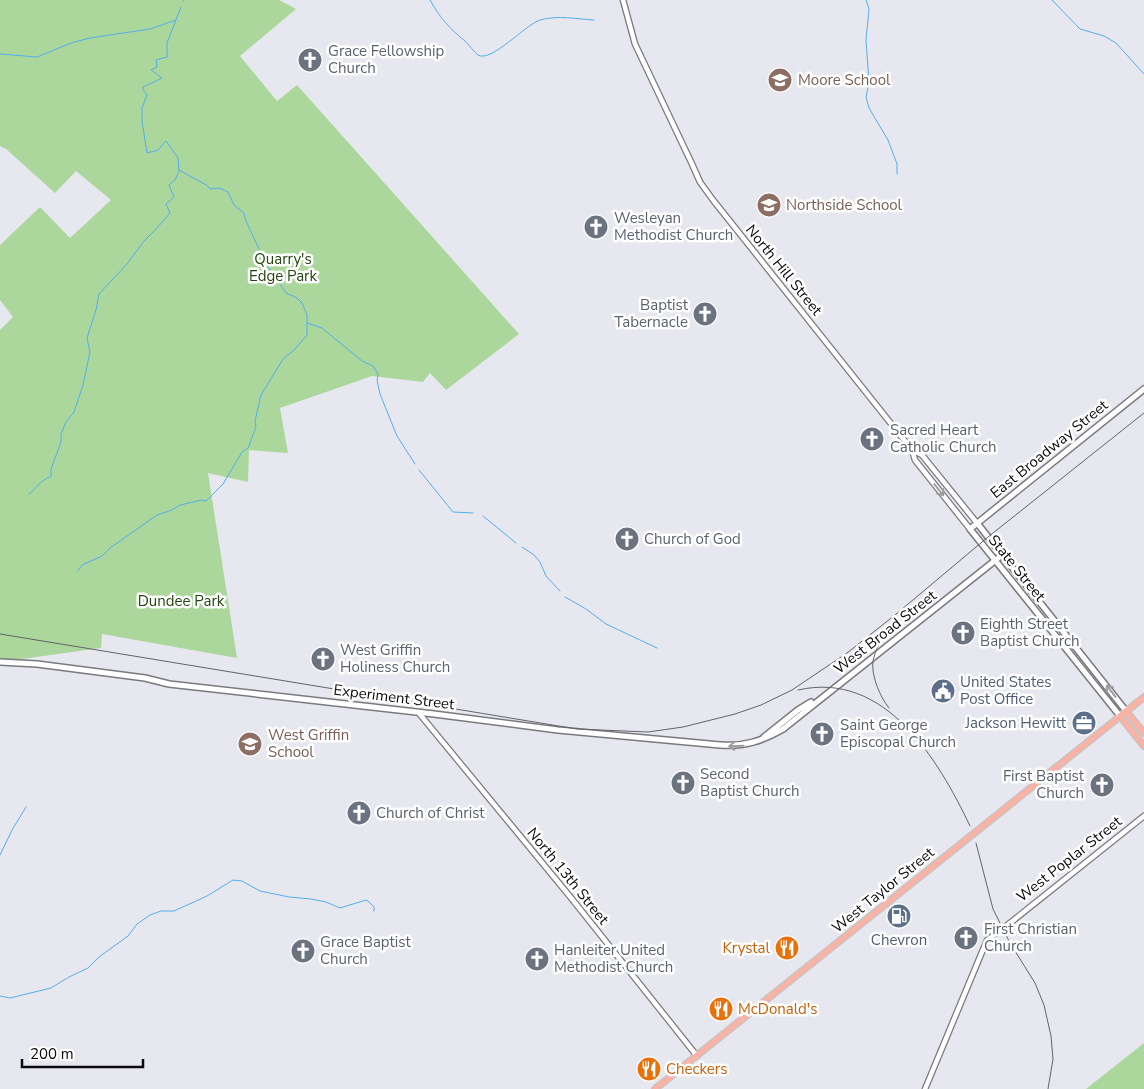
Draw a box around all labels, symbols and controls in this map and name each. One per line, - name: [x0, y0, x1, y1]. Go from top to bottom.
- place label: Grace Fellowship Church: [328, 41, 444, 78]
- church icon: Grace Fellowship Church: [297, 47, 323, 73]
- school or university icon: Moore School: [767, 67, 793, 93]
- place label: Moore School: [798, 70, 891, 90]
- school or university icon: Northside School: [756, 192, 782, 218]
- place label: Northside School: [786, 195, 903, 215]
- place label: Wesleyan Methodist Church: [614, 208, 733, 245]
- church icon: Wesleyan Methodist Church: [583, 214, 609, 240]
- street label: North Hill Street: [741, 220, 827, 320]
- park label: Quarry's Edge Park: [249, 249, 318, 286]
- place label: Baptist Tabernacle: [614, 295, 689, 332]
- church icon: Baptist Tabernacle: [692, 301, 718, 327]
- street label: East Broadway Street: [986, 395, 1113, 503]
- place label: Sacred Heart Catholic Church: [890, 420, 996, 457]
- church icon: Sacred Heart Catholic Church: [859, 426, 885, 452]
- one-way arrow: [933, 483, 944, 496]
- church icon: Church of God: [614, 526, 640, 552]
- place label: Church of God: [644, 529, 741, 549]
- street label: State Street: [984, 530, 1051, 606]
- street label: West Broad Street: [830, 585, 941, 678]
- park label: Dundee Park: [138, 591, 225, 611]
- place label: Eighth Street Baptist Church: [980, 614, 1080, 651]
- church icon: Eighth Street Baptist Church: [950, 620, 976, 646]
- place label: West Griffin Holiness Church: [340, 640, 450, 677]
- church icon: West Griffin Holiness Church: [310, 646, 336, 672]
- place label: United States Post Office: [960, 672, 1051, 709]
- public building icon: United States Post Office: [930, 678, 956, 704]
- street label: Experiment Street: [332, 680, 456, 714]
- one-way arrow: [1105, 685, 1116, 698]
- office icon: Jackson Hewitt: [1071, 710, 1097, 736]
- place label: Jackson Hewitt: [964, 713, 1067, 733]
- place label: Saint George Episcopal Church: [840, 715, 956, 752]
- church icon: Saint George Episcopal Church: [809, 721, 835, 747]
- place label: West Griffin School: [268, 725, 349, 762]
- school or university icon: West Griffin School: [237, 731, 263, 757]
- one-way arrow: [728, 741, 744, 750]
- place label: Second Baptist Church: [700, 764, 800, 801]
- place label: First Baptist Church: [1003, 766, 1085, 803]
- church icon: Second Baptist Church: [670, 770, 696, 796]
- church icon: First Baptist Church: [1089, 772, 1115, 798]
- church icon: Church of Christ: [346, 800, 372, 826]
- place label: Church of Christ: [376, 803, 485, 823]
- street label: West Poplar Street: [1012, 811, 1126, 906]
- street label: North 13th Street: [523, 823, 614, 929]
- street label: West Taylor Street: [828, 842, 939, 937]
- fuel station icon: Chevron: [886, 903, 912, 929]
- place label: First Christian Church: [984, 919, 1077, 956]
- church icon: First Christian Church: [953, 925, 979, 951]
- place label: Chevron: [871, 930, 927, 950]
- place label: Grace Baptist Church: [320, 932, 411, 969]
- restaurant icon: Krystal: [774, 935, 800, 961]
- church icon: Grace Baptist Church: [290, 938, 316, 964]
- place label: Krystal: [722, 938, 771, 958]
- place label: Hanleiter United Methodist Church: [554, 940, 673, 977]
- church icon: Hanleiter United Methodist Church: [524, 946, 550, 972]
- restaurant icon: McDonald's: [708, 996, 734, 1022]
- place label: McDonald's: [738, 999, 817, 1019]
- scale bar: [22, 1036, 144, 1068]
- text: 200 m: [30, 1044, 74, 1064]
- restaurant icon: Checkers: [636, 1056, 662, 1082]
- place label: Checkers: [666, 1059, 727, 1079]

